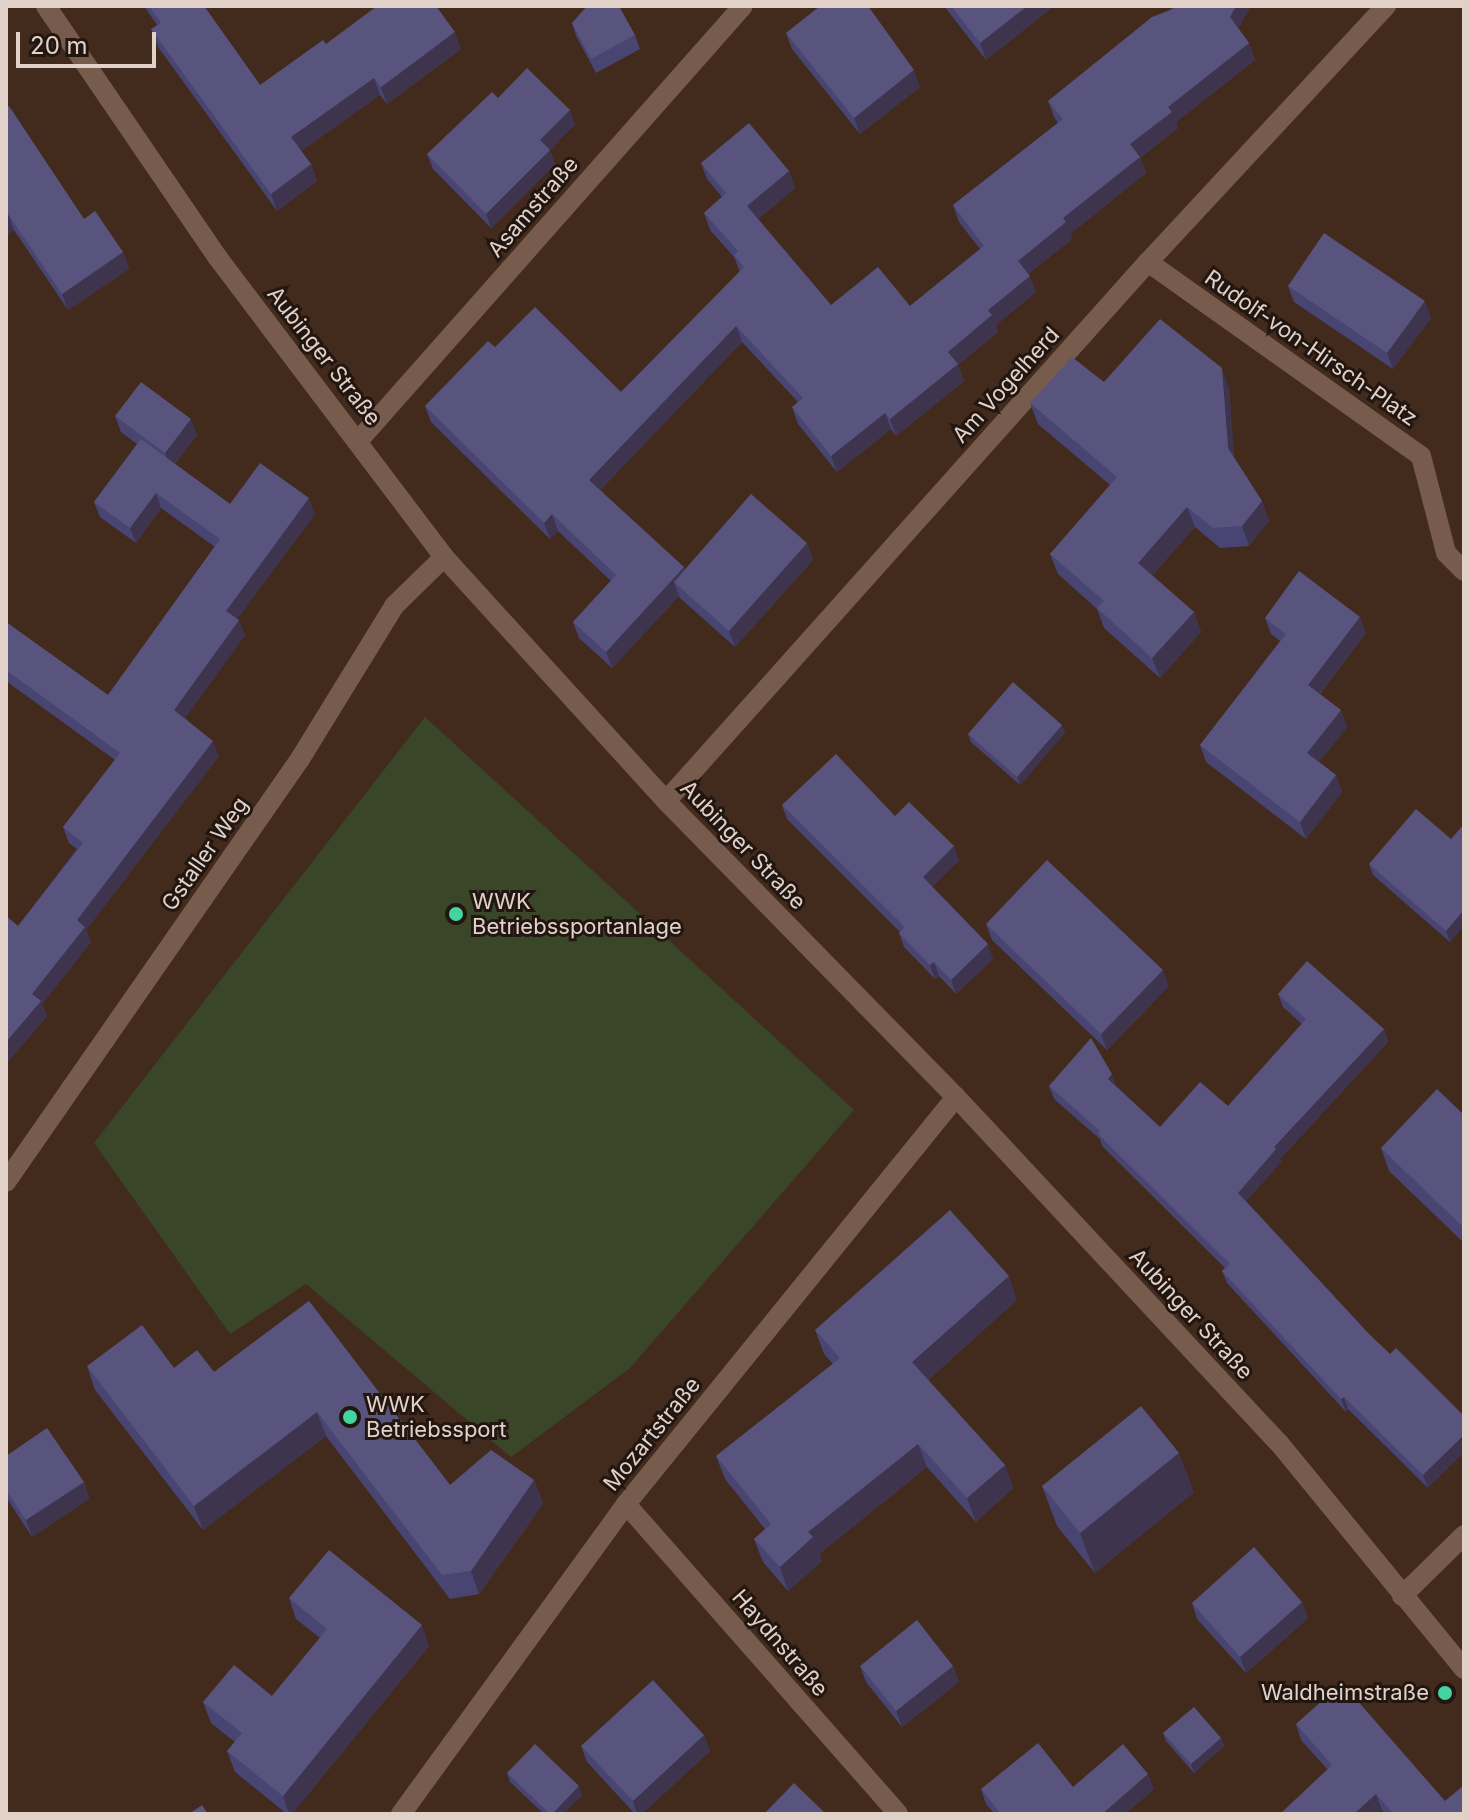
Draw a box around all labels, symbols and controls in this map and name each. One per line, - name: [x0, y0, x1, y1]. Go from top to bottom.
- scale bar: [20, 16, 160, 66]
- text: 20 m: [30, 31, 88, 60]
- street label: Asamstraße: [482, 151, 584, 263]
- street label: Rudolf-von-Hirsch-Platz: [1200, 265, 1422, 431]
- street label: Aubinger Straße: [262, 281, 386, 431]
- street label: Am Vogelherd: [947, 322, 1065, 448]
- street label: Aubinger Straße: [675, 775, 811, 915]
- street label: Gstaller Weg: [156, 792, 254, 916]
- place label: WWK Betriebssportanlage: [472, 888, 682, 940]
- marker: WWK Betriebssportanlage: [447, 905, 465, 923]
- street label: Aubinger Straße: [1124, 1243, 1258, 1385]
- street label: Mozartstraße: [598, 1372, 706, 1496]
- place label: WWK Betriebssport: [366, 1391, 506, 1442]
- marker: WWK Betriebssport: [341, 1408, 359, 1426]
- street label: Haydnstraße: [727, 1584, 833, 1702]
- place label: Waldheimstraße: [1261, 1680, 1429, 1706]
- marker: Waldheimstraße: [1436, 1684, 1454, 1702]

